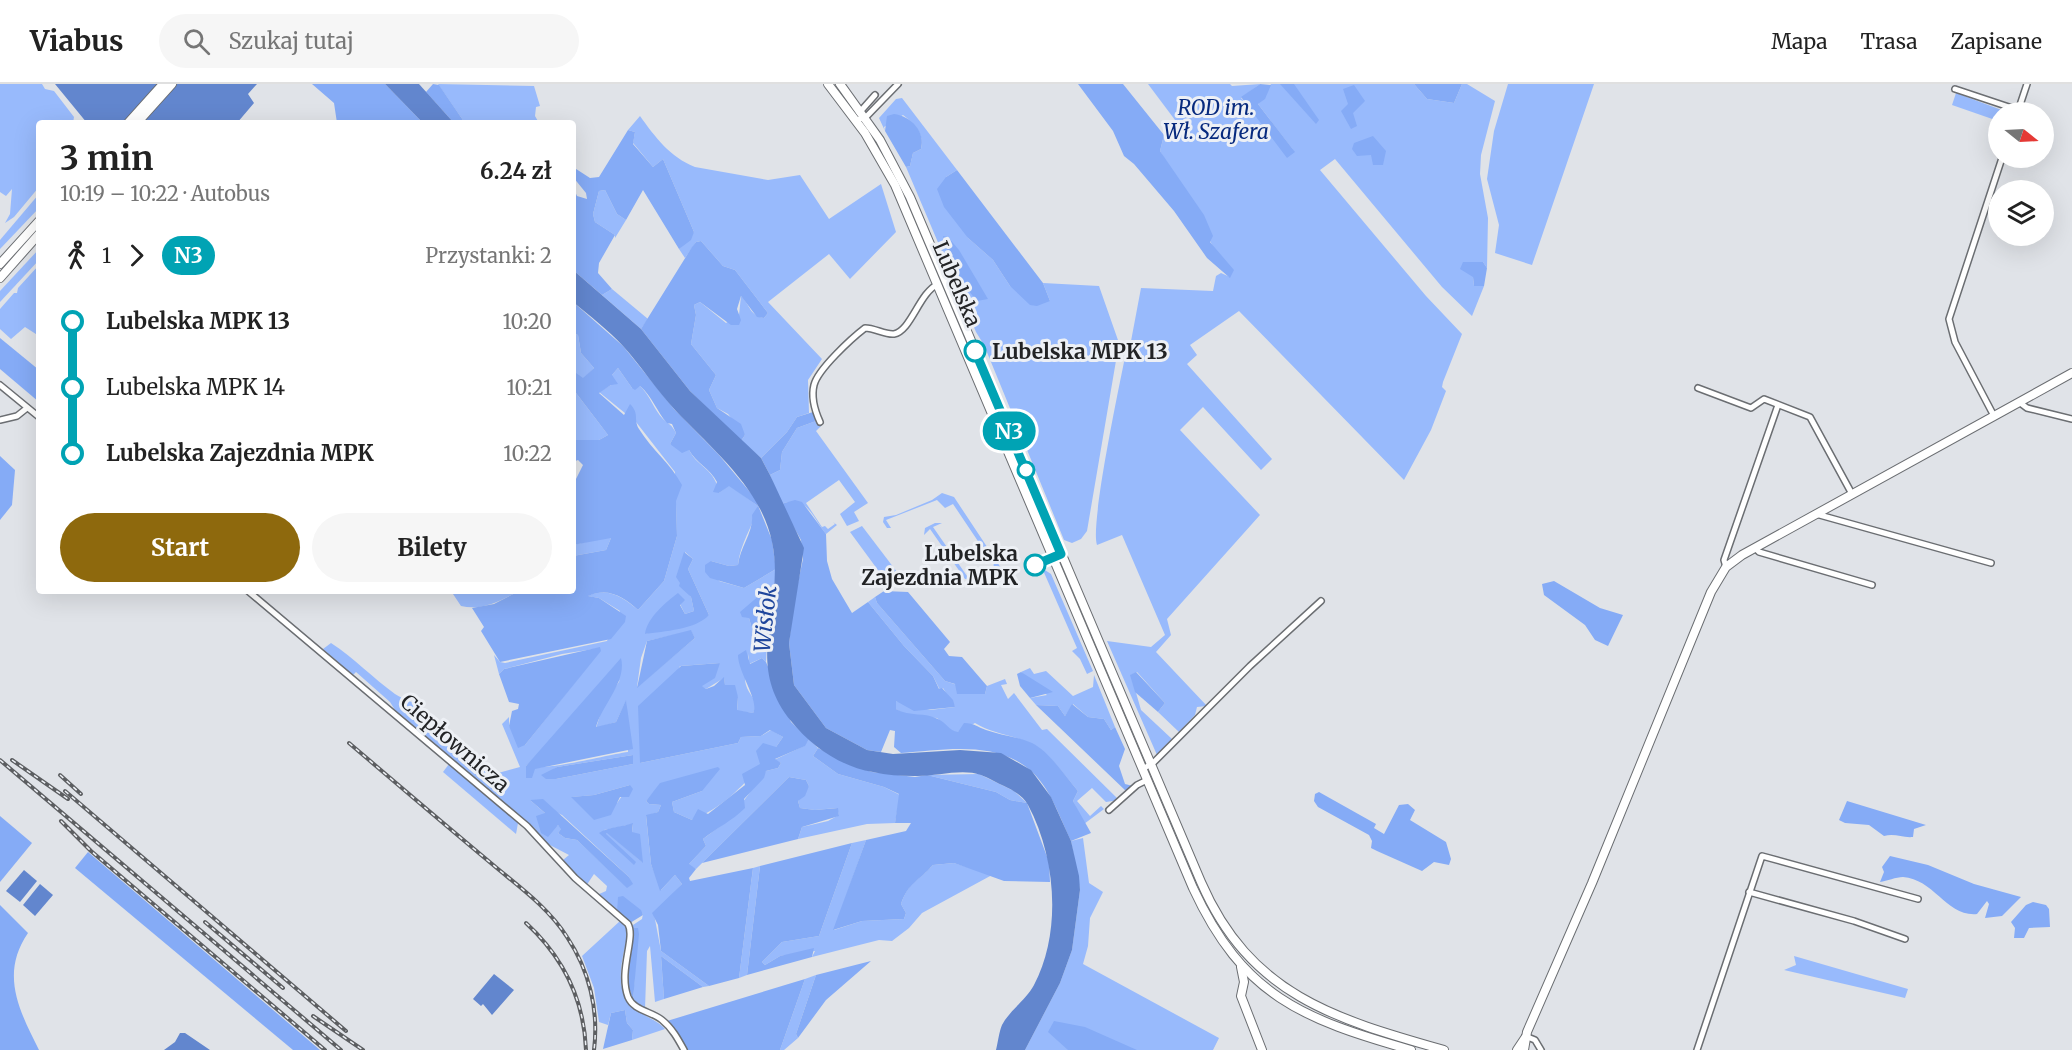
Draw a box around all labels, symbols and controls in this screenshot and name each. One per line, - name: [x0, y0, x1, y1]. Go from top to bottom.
- search box: [159, 14, 579, 68]
- text: Viabus: [30, 23, 123, 59]
- icon: search: [180, 25, 213, 58]
- text: Szukaj tutaj: [228, 27, 354, 55]
- text: Mapa: [1771, 28, 1828, 55]
- text: Trasa: [1861, 28, 1918, 55]
- text: Zapisane: [1951, 28, 2042, 55]
- park label: ROD im. Wł. Szafera: [1163, 94, 1269, 145]
- north arrow: [1988, 102, 2054, 168]
- map controls: [1988, 102, 2054, 246]
- text: 3 min: [60, 138, 153, 179]
- text: 6.24 zł: [480, 157, 552, 185]
- button: layers: [1988, 180, 2054, 246]
- text: 10:19 – 10:22 · Autobus: [60, 181, 270, 206]
- street label: Lubelska: [927, 237, 987, 331]
- icon: walk: [60, 239, 93, 272]
- icon: forward: [120, 239, 153, 272]
- text: N3: [174, 242, 203, 269]
- text: 1: [102, 243, 111, 268]
- text: Przystanki: 2: [425, 243, 552, 268]
- text: Lubelska MPK 13: [106, 307, 290, 335]
- text: 10:20: [502, 309, 552, 334]
- place label: Lubelska MPK 13: [992, 338, 1168, 365]
- marker: Lubelska MPK 13: [964, 340, 986, 362]
- text: Lubelska MPK 14: [106, 373, 285, 401]
- text: 10:21: [506, 375, 552, 400]
- line badge: N3: [982, 412, 1036, 450]
- text: N3: [995, 418, 1023, 445]
- text: Lubelska Zajezdnia MPK: [106, 439, 374, 467]
- text: 10:22: [503, 441, 552, 466]
- unlabelled marker: [1017, 461, 1035, 479]
- button: Start: [60, 513, 300, 582]
- button: Bilety: [312, 513, 552, 582]
- place label: Lubelska Zajezdnia MPK: [861, 540, 1018, 591]
- marker: Lubelska Zajezdnia MPK: [1024, 554, 1046, 576]
- water label: Wisłok: [748, 584, 782, 654]
- street label: Ciepłownicza: [395, 688, 515, 798]

